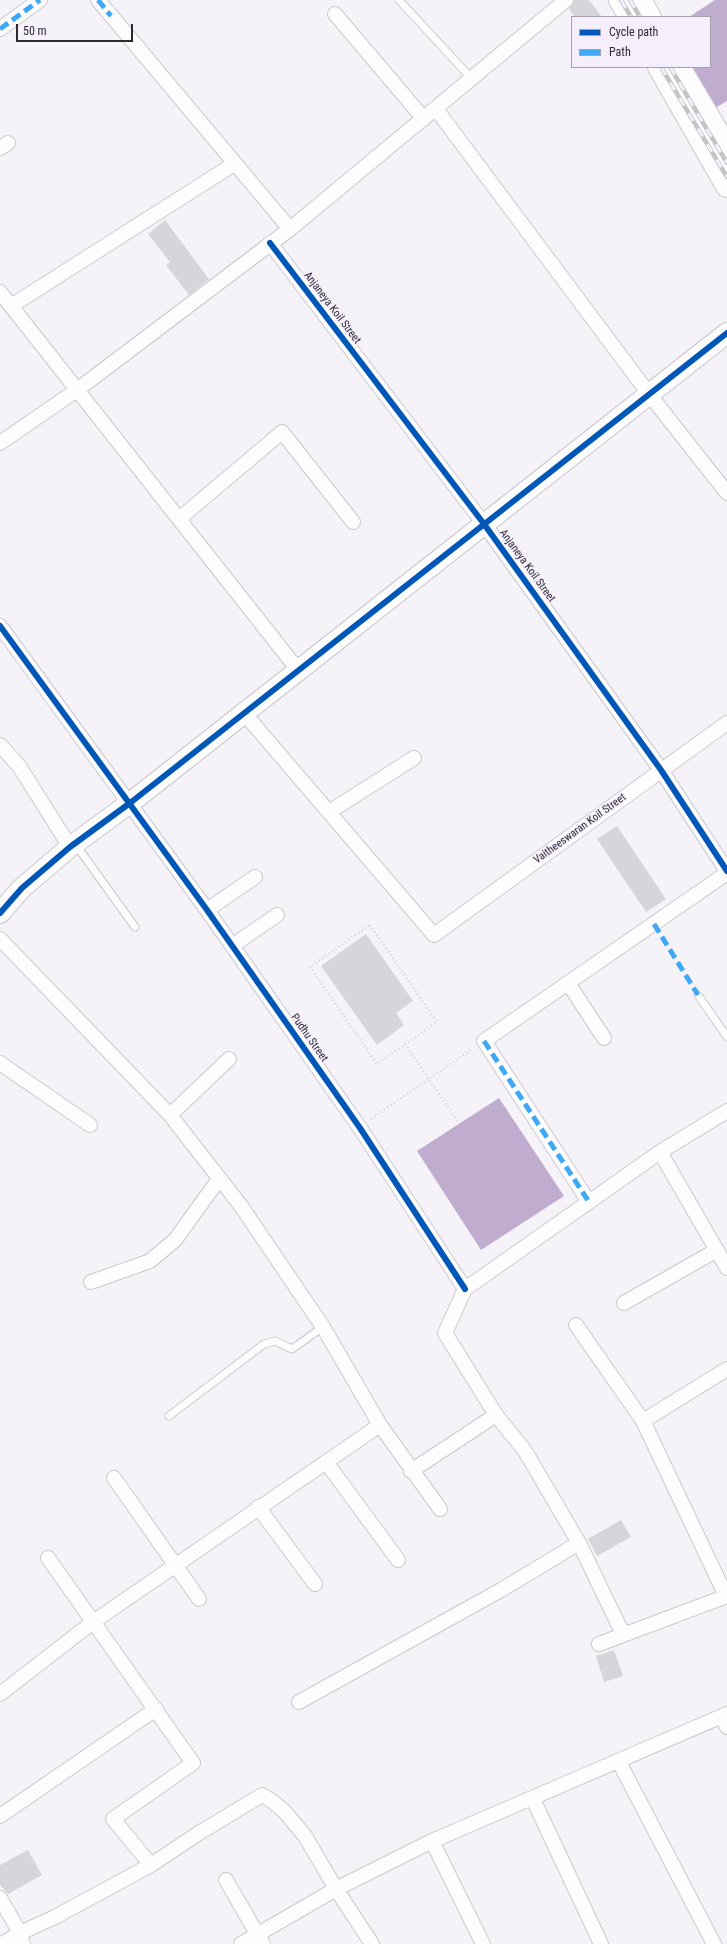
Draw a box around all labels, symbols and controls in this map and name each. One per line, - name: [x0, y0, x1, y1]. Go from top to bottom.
- scale bar: [18, 16, 135, 42]
- legend: [571, 16, 711, 68]
- text: 50 m: [23, 24, 47, 38]
- text: Cycle path: [609, 25, 658, 39]
- text: Path: [609, 45, 631, 59]
- street label: Anjaneya Koil Street: [301, 269, 363, 347]
- street label: Anjaneya Koil Street: [496, 527, 558, 605]
- street label: Vaitheeswaran Koil Street: [531, 791, 629, 867]
- street label: Pudhu Street: [288, 1011, 330, 1065]

